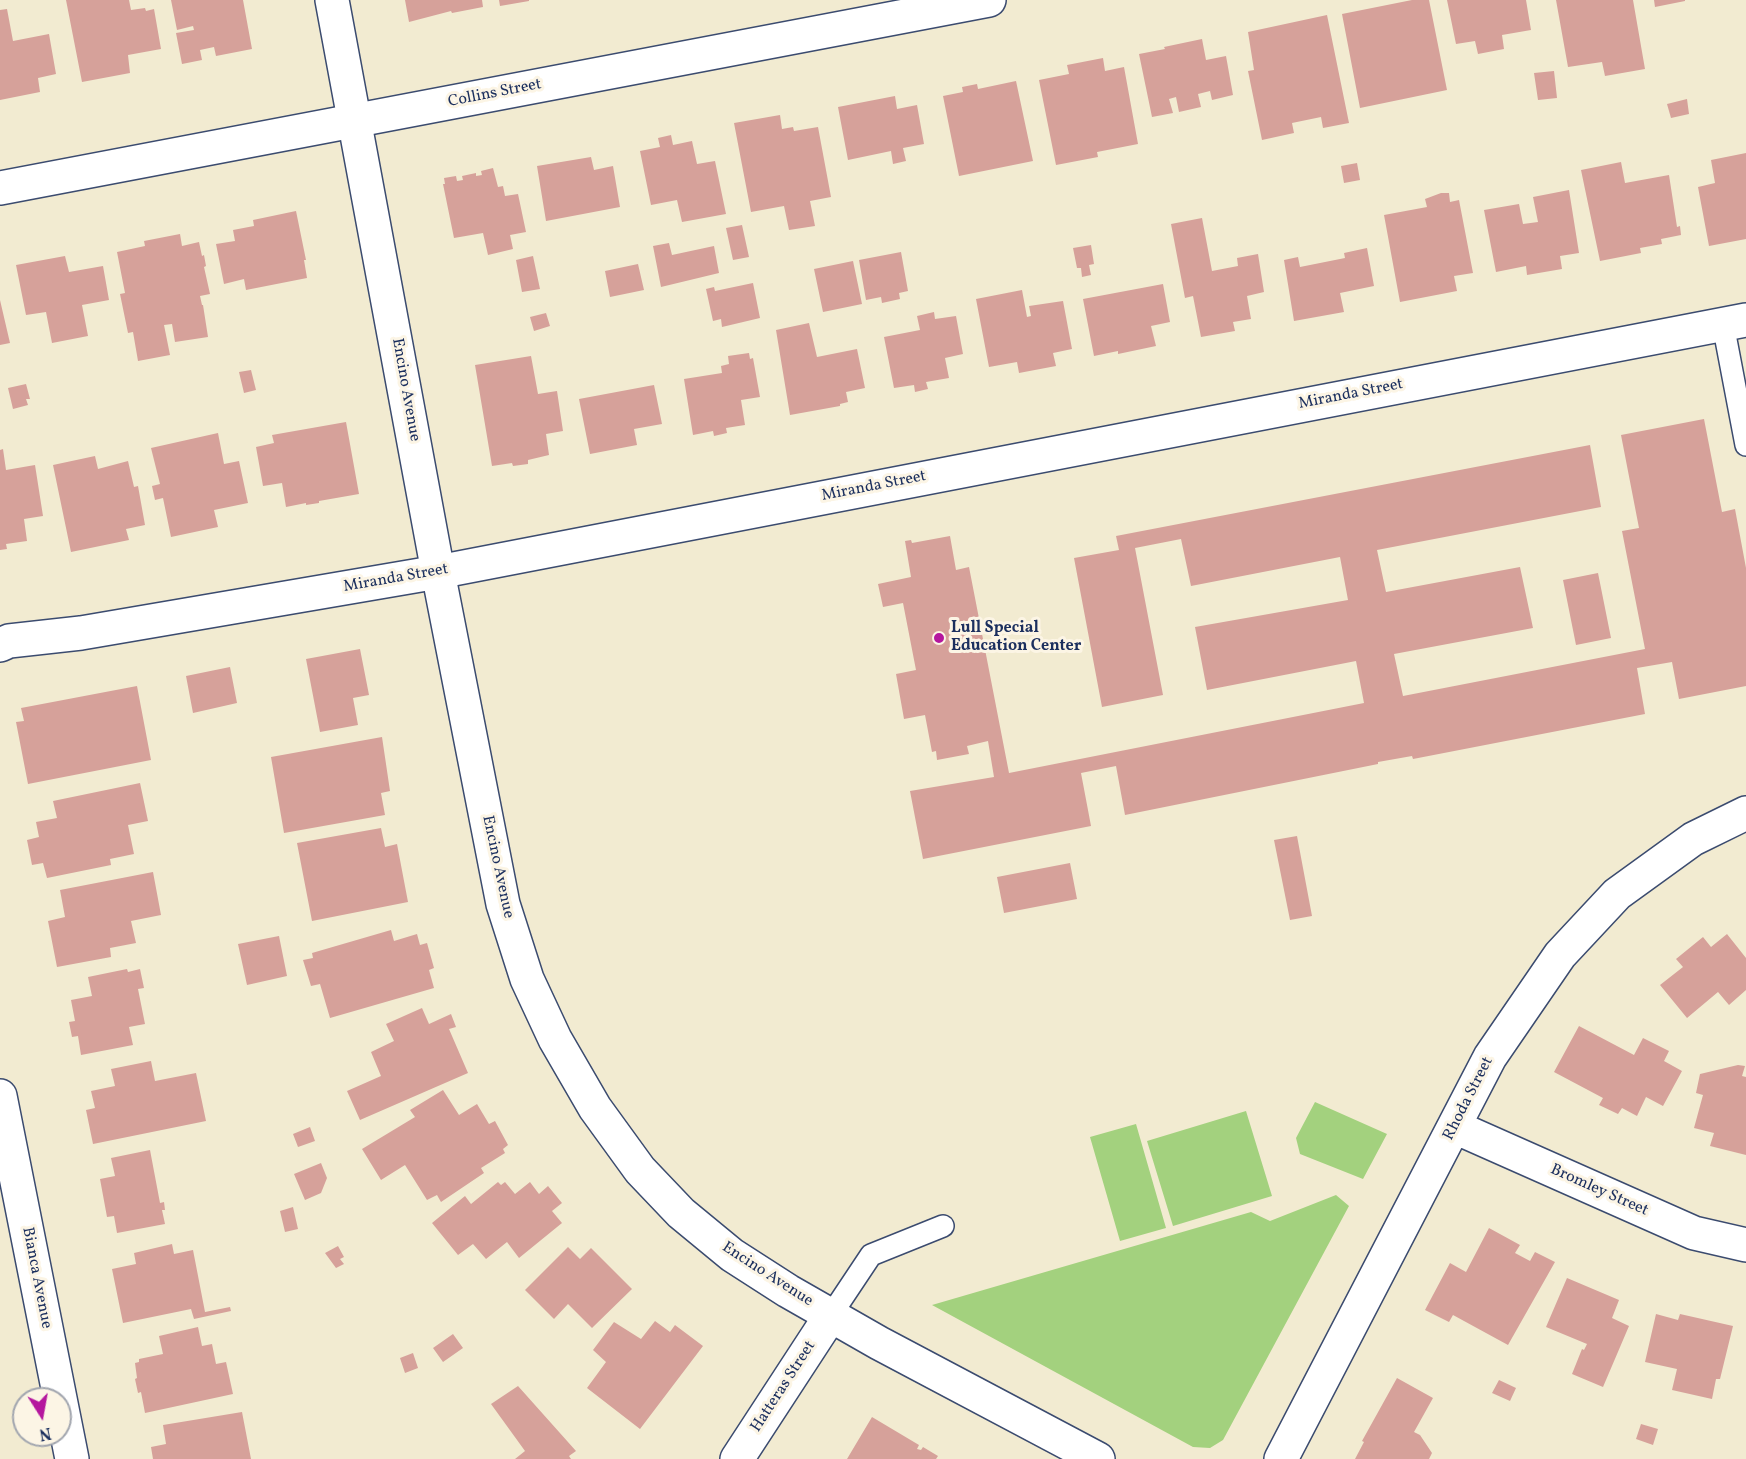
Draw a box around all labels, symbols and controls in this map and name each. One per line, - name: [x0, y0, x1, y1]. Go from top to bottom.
- street label: Collins Street: [447, 76, 543, 112]
- street label: Encino Avenue: [386, 337, 424, 443]
- street label: Miranda Street: [1297, 375, 1405, 415]
- street label: Miranda Street: [820, 467, 928, 507]
- street label: Miranda Street: [342, 560, 450, 598]
- place label: Lull Special Education Center: [951, 619, 1081, 657]
- marker: Lull Special Education Center: [932, 631, 946, 645]
- street label: Encino Avenue: [477, 814, 517, 920]
- street label: Rhoda Street: [1440, 1054, 1498, 1144]
- street label: Bromley Street: [1547, 1161, 1651, 1221]
- street label: Bianca Avenue: [17, 1226, 55, 1330]
- street label: Encino Avenue: [718, 1238, 816, 1312]
- street label: Hatteras Street: [747, 1338, 821, 1436]
- north arrow: [12, 1387, 72, 1447]
- text: N: [37, 1421, 53, 1445]

